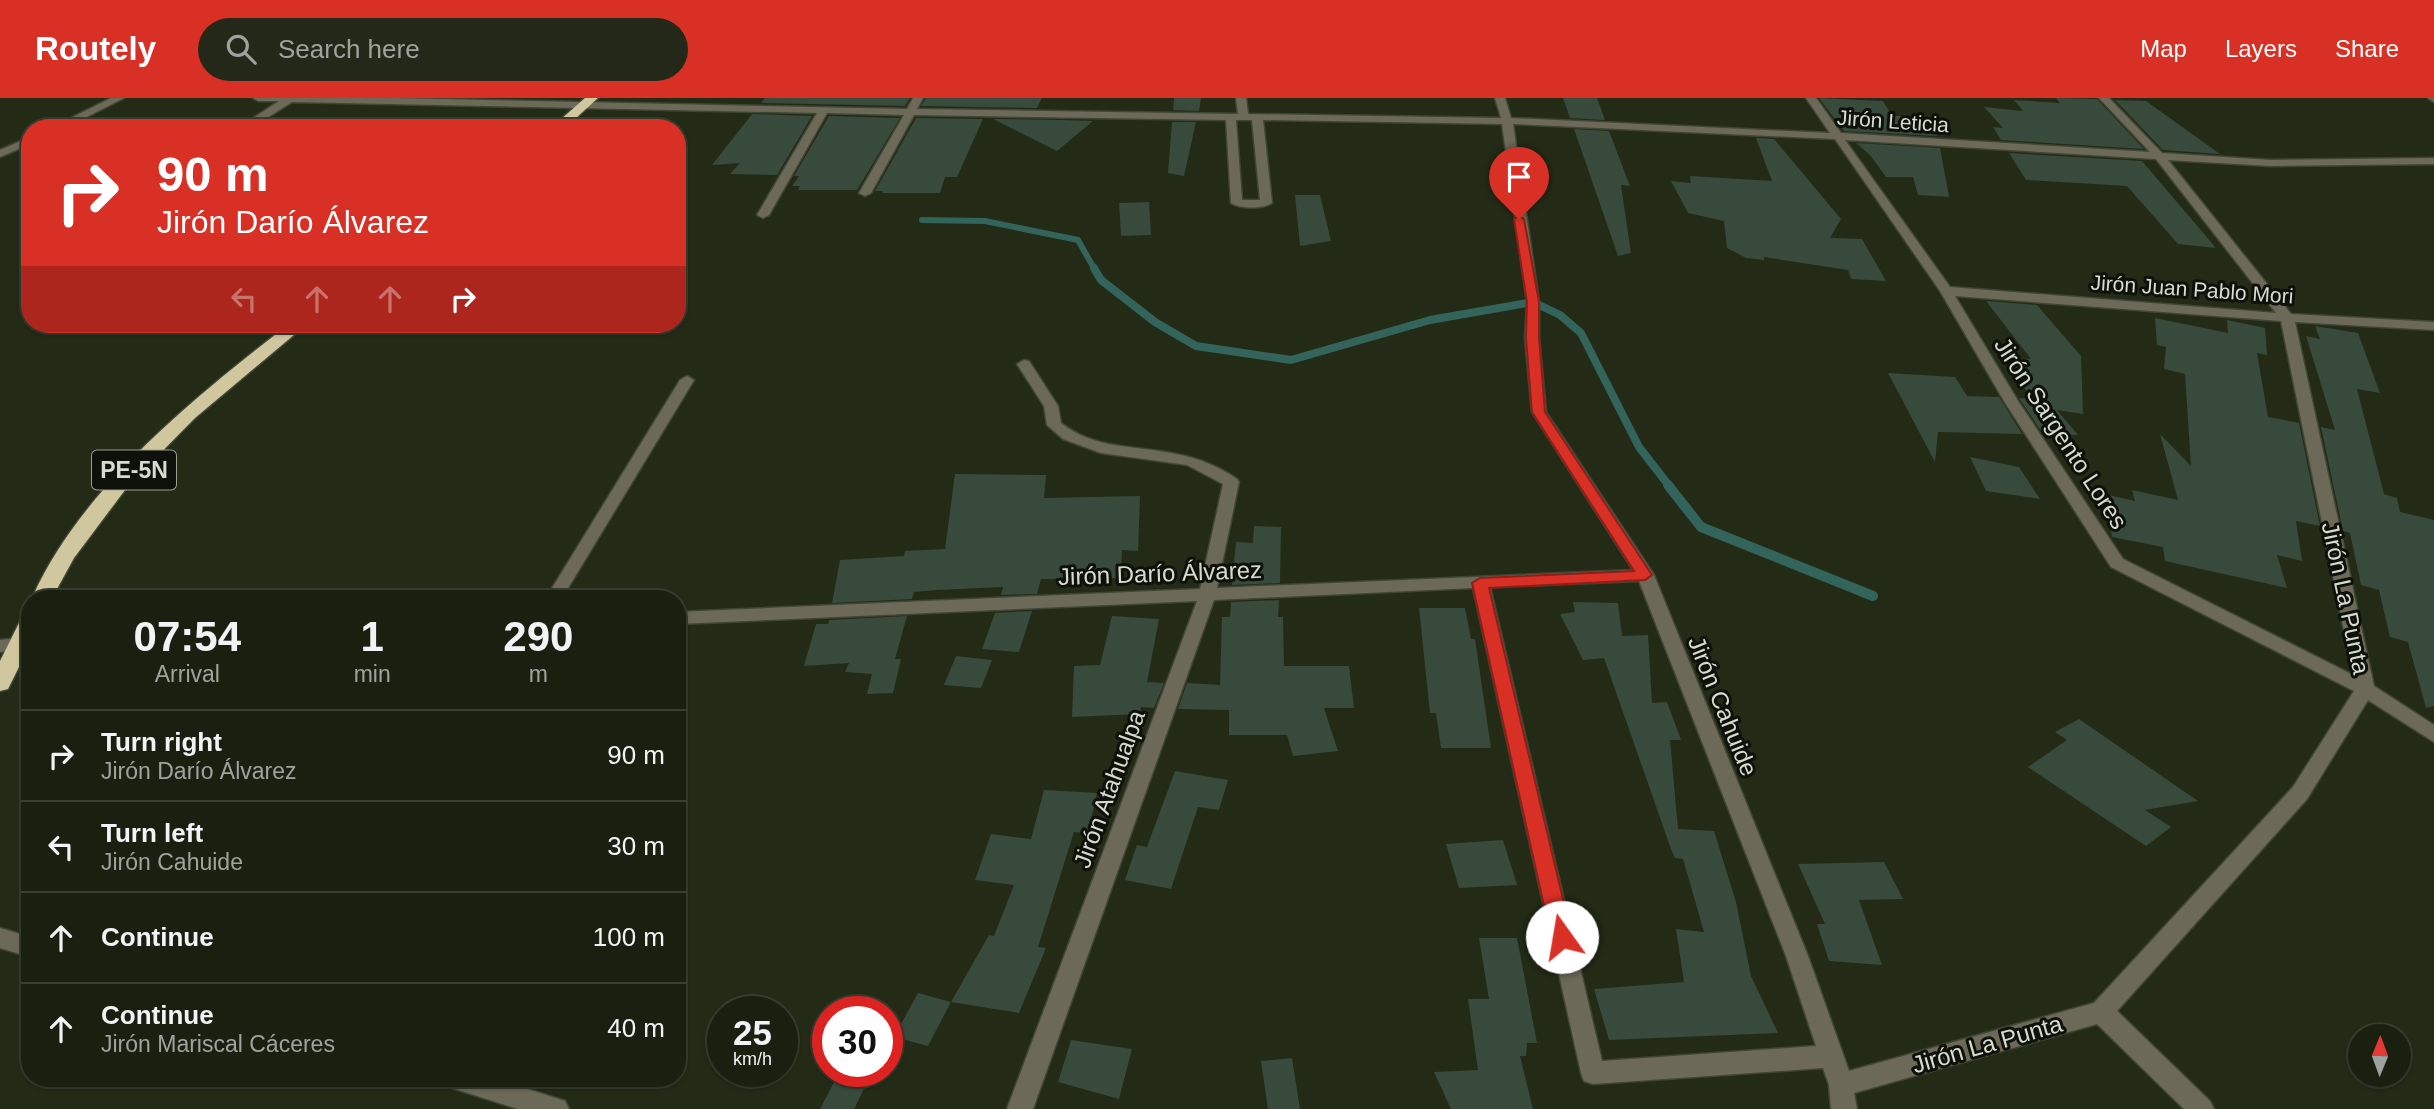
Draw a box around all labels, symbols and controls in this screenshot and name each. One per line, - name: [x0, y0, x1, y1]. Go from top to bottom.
- search box: [198, 18, 688, 81]
- text: Routely: [35, 30, 156, 67]
- icon: search: [222, 30, 260, 68]
- text: Search here: [278, 34, 420, 64]
- text: Map: [2140, 35, 2187, 62]
- text: Layers: [2225, 35, 2297, 62]
- text: Share: [2335, 35, 2399, 62]
- street label: Jirón Leticia: [1836, 106, 1950, 136]
- icon: right: [42, 147, 133, 238]
- text: 90 m: [157, 147, 269, 201]
- pin: [1489, 147, 1549, 219]
- icon: arrive: [1500, 158, 1538, 196]
- text: Jirón Darío Álvarez: [157, 204, 429, 240]
- street label: Jirón Juan Pablo Mori: [2090, 270, 2294, 308]
- icon: left: [225, 280, 263, 318]
- icon: ahead: [298, 280, 336, 318]
- icon: ahead: [371, 280, 409, 318]
- icon: right: [444, 280, 482, 318]
- street label: Jirón Sargento Lores: [1989, 332, 2133, 534]
- road number: PE-5N: [92, 450, 176, 490]
- street label: Jirón La Punta: [2317, 519, 2375, 677]
- street label: Jirón Darío Álvarez: [1058, 556, 1262, 590]
- text: 07:54: [134, 613, 241, 660]
- text: 1: [360, 613, 384, 660]
- text: 290: [503, 613, 573, 660]
- street label: Jirón Cahuide: [1683, 632, 1763, 780]
- text: Arrival: [155, 661, 220, 687]
- text: min: [354, 661, 391, 687]
- text: m: [529, 661, 548, 687]
- street label: Jirón Atahualpa: [1068, 706, 1150, 871]
- text: Turn right: [101, 727, 222, 757]
- icon: right: [42, 737, 80, 775]
- text: 90 m: [607, 740, 665, 770]
- text: Jirón Darío Álvarez: [101, 758, 297, 784]
- text: Turn left: [101, 818, 203, 848]
- icon: left: [42, 828, 80, 866]
- text: 30 m: [607, 831, 665, 861]
- text: Jirón Cahuide: [101, 849, 243, 875]
- position arrow: [1525, 900, 1599, 974]
- icon: ahead: [42, 919, 80, 957]
- text: Continue: [101, 922, 214, 952]
- text: 100 m: [593, 922, 665, 952]
- speed limit sign: 30: [812, 996, 903, 1087]
- text: Continue: [101, 1000, 214, 1030]
- icon: ahead: [42, 1010, 80, 1048]
- street label: Jirón La Punta: [1909, 1010, 2066, 1078]
- text: 40 m: [607, 1013, 665, 1043]
- text: 25: [733, 1013, 772, 1052]
- north arrow: [2348, 1024, 2412, 1087]
- map controls: [2348, 1024, 2411, 1087]
- text: Jirón Mariscal Cáceres: [101, 1031, 335, 1057]
- text: km/h: [733, 1049, 772, 1069]

